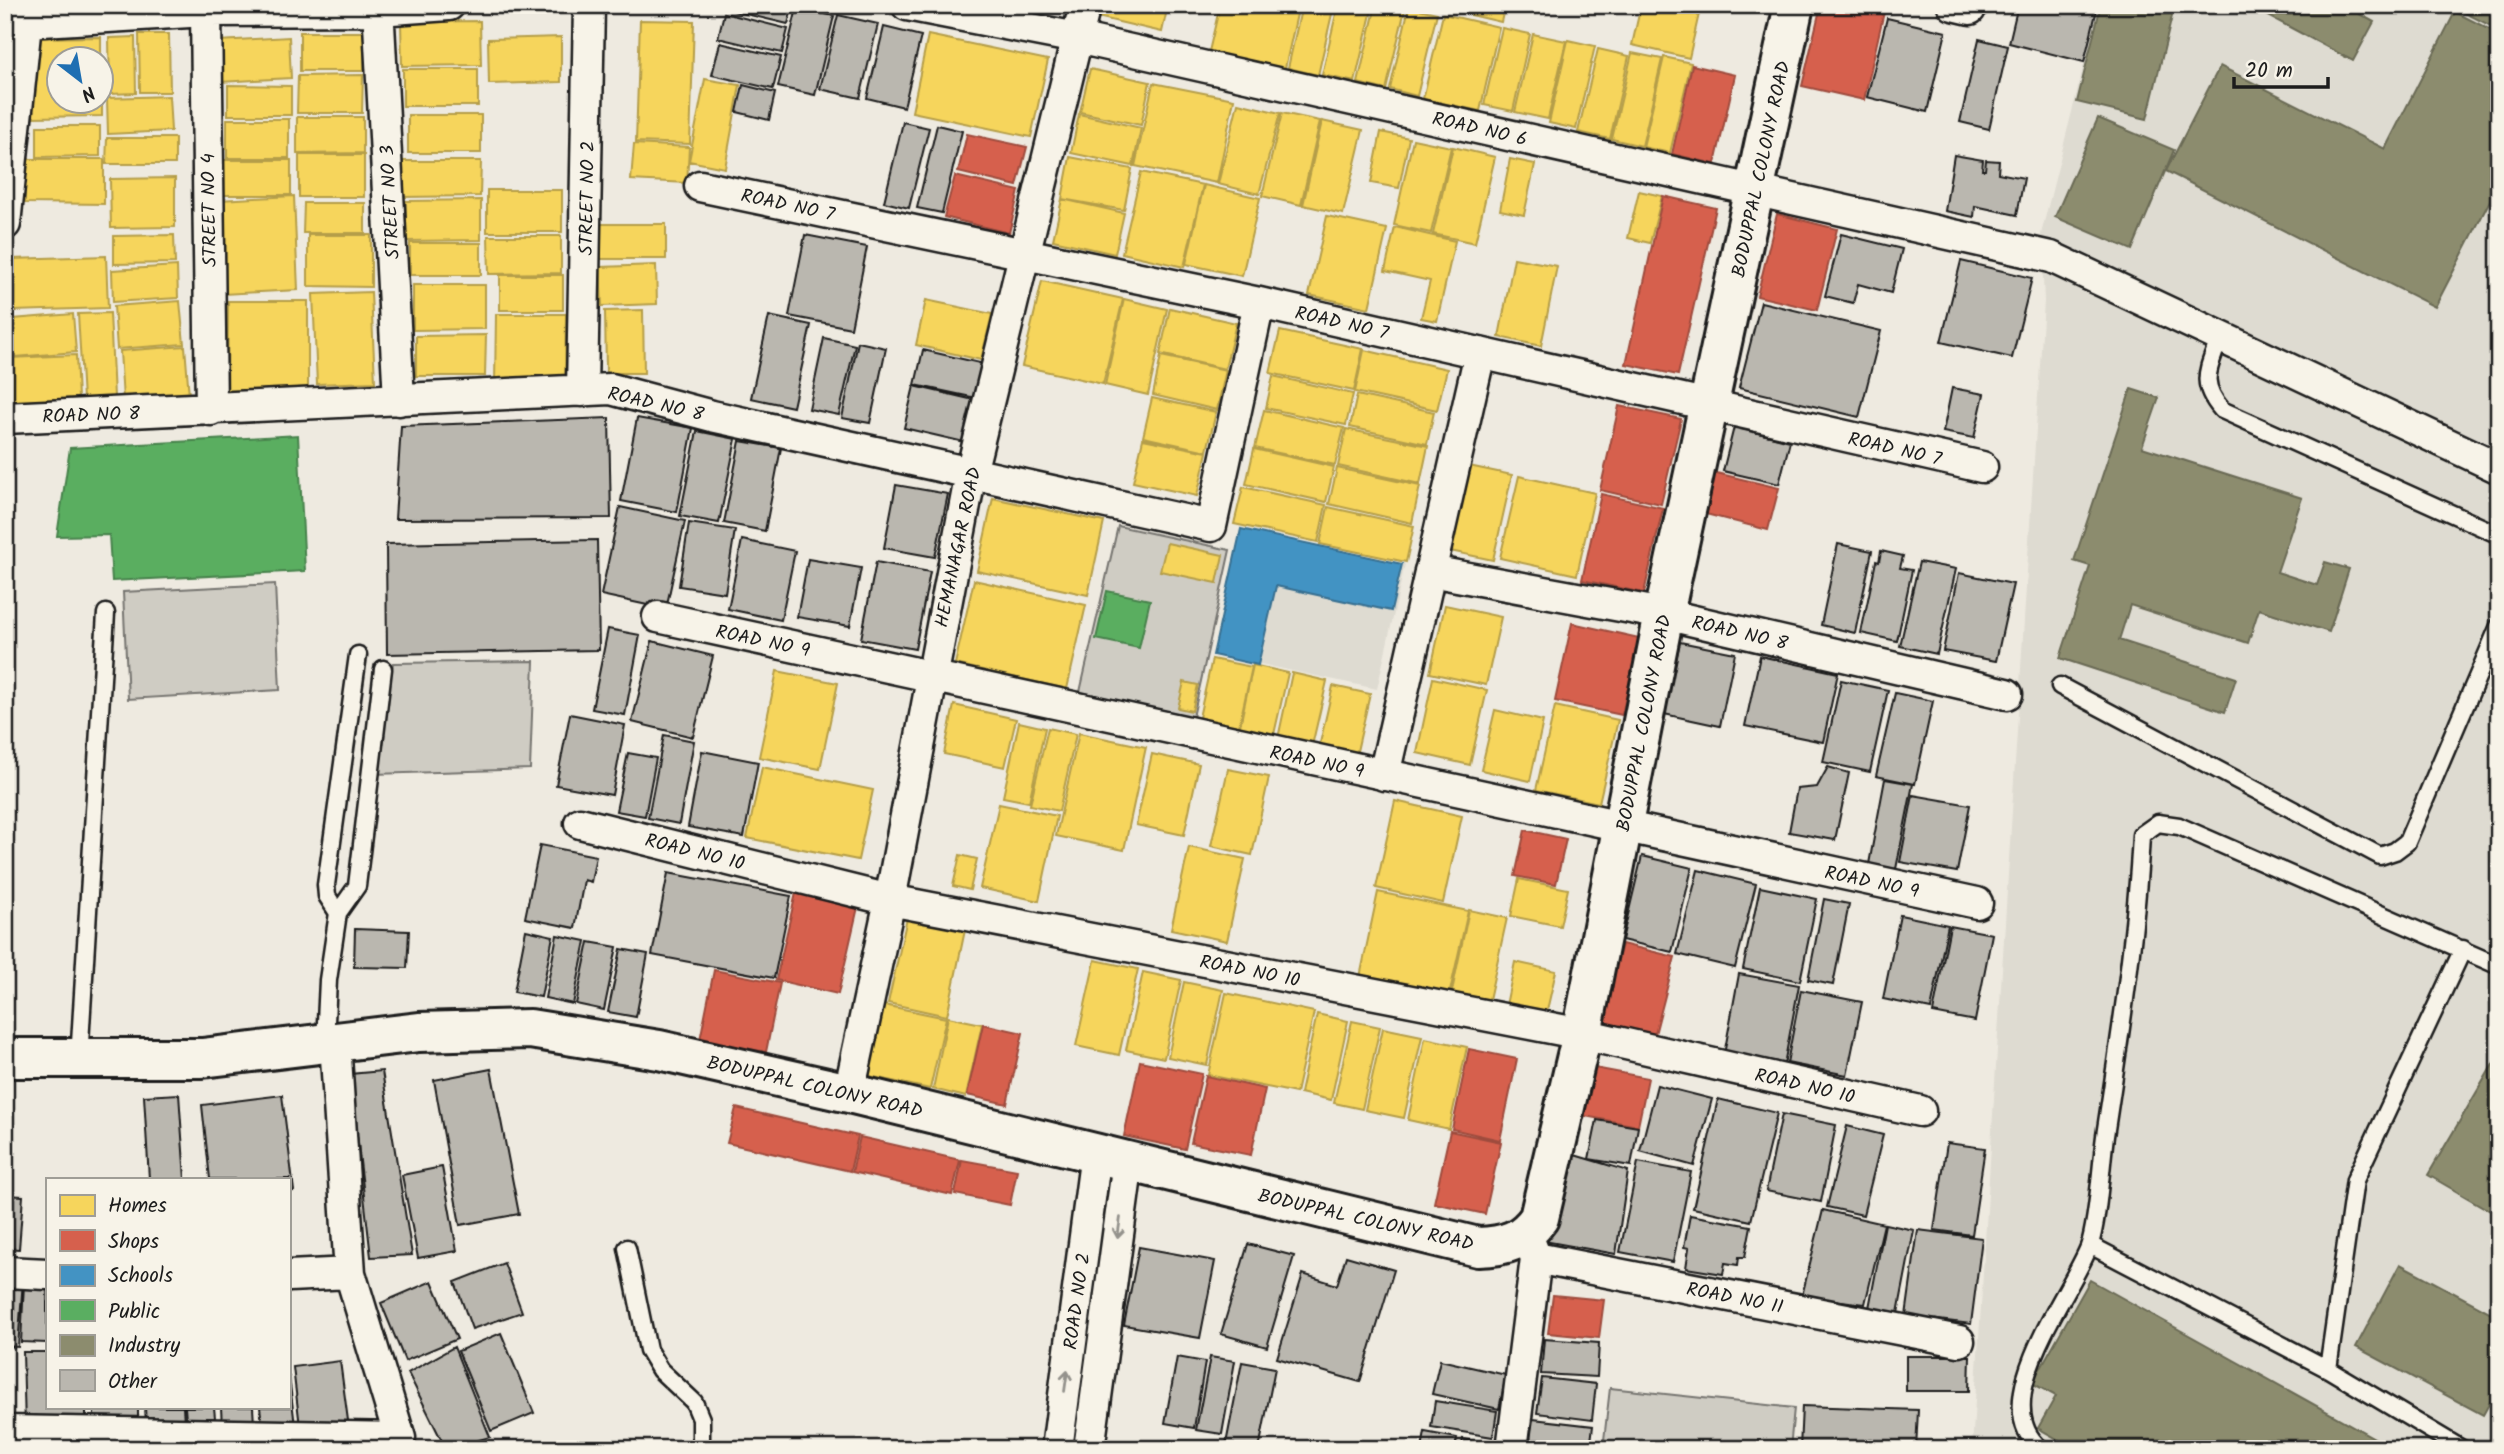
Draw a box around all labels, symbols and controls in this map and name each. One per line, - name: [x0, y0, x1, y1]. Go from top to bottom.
- north arrow: [46, 46, 116, 116]
- scale bar: [2234, 46, 2329, 90]
- text: 20 m: [2245, 55, 2293, 88]
- street label: BODUPPAL COLONY ROAD: [1724, 58, 1800, 280]
- text: N: [75, 77, 101, 109]
- street label: ROAD NO 6: [1429, 104, 1530, 155]
- street label: STREET NO 2: [572, 141, 604, 256]
- street label: STREET NO 3: [373, 144, 409, 260]
- street label: STREET NO 4: [194, 153, 226, 267]
- street label: ROAD NO 7: [738, 181, 838, 231]
- street label: ROAD NO 7: [1292, 299, 1392, 350]
- street label: ROAD NO 8: [605, 379, 707, 431]
- street label: ROAD NO 8: [42, 399, 141, 433]
- street label: ROAD NO 7: [1845, 425, 1945, 476]
- street label: HEMANAGAR ROAD: [927, 464, 991, 630]
- street label: ROAD NO 8: [1689, 608, 1791, 660]
- street label: BODUPPAL COLONY ROAD: [1609, 612, 1681, 834]
- street label: ROAD NO 9: [713, 617, 812, 667]
- street label: ROAD NO 9: [1267, 738, 1366, 788]
- street label: ROAD NO 10: [642, 826, 748, 880]
- street label: ROAD NO 9: [1822, 858, 1921, 908]
- street label: ROAD NO 10: [1197, 948, 1302, 996]
- street label: BODUPPAL COLONY ROAD: [704, 1049, 925, 1127]
- street label: ROAD NO 10: [1752, 1061, 1858, 1113]
- legend: [46, 1178, 290, 1408]
- street label: BODUPPAL COLONY ROAD: [1255, 1182, 1476, 1260]
- text: Homes: [108, 1190, 167, 1223]
- one-way arrow: [1112, 1217, 1125, 1239]
- text: Shops: [108, 1226, 159, 1259]
- street label: ROAD NO 2: [1056, 1251, 1100, 1352]
- text: Schools: [108, 1260, 173, 1293]
- street label: ROAD NO 11: [1684, 1275, 1786, 1323]
- text: Public: [108, 1296, 160, 1329]
- text: Industry: [108, 1330, 180, 1363]
- text: Other: [108, 1366, 158, 1399]
- one-way arrow: [1059, 1370, 1072, 1393]

